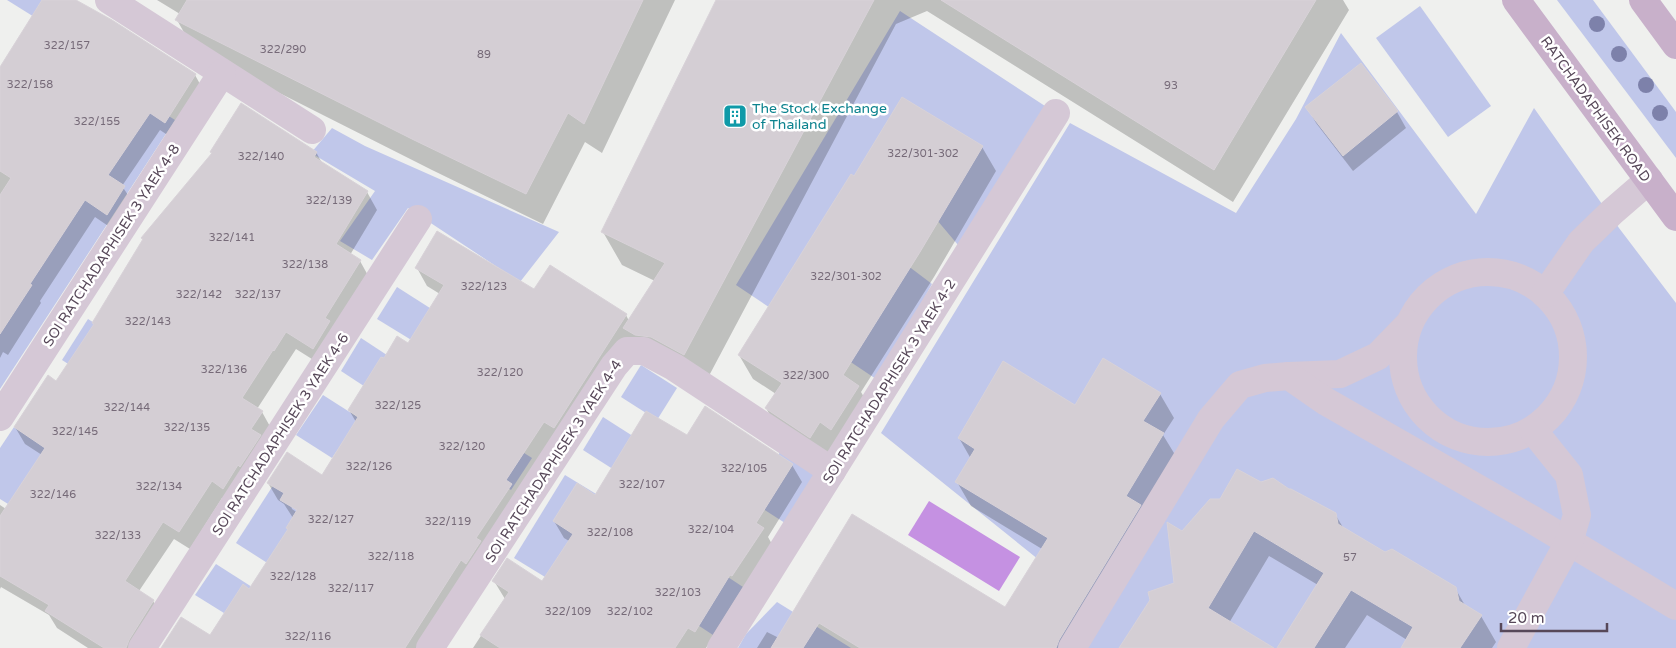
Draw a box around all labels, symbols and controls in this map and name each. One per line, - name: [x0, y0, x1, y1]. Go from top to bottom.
- street label: RATCHADAPHISEK ROAD: [1537, 33, 1654, 185]
- house number: 322/157: [44, 39, 90, 52]
- house number: 322/290: [260, 43, 306, 56]
- house number: 89: [477, 48, 491, 61]
- house number: 322/158: [7, 78, 53, 91]
- house number: 93: [1164, 79, 1178, 92]
- place label: The Stock Exchange of Thailand: [752, 100, 887, 133]
- building icon: The Stock Exchange of Thailand: [722, 103, 748, 129]
- house number: 322/155: [74, 115, 120, 128]
- street label: SOI RATCHADAPHISEK 3 YAEK 4-8: [40, 141, 183, 350]
- house number: 322/301-302: [887, 147, 959, 160]
- house number: 322/140: [238, 150, 284, 163]
- house number: 322/139: [306, 194, 352, 207]
- house number: 322/141: [209, 231, 255, 244]
- house number: 322/138: [282, 258, 328, 271]
- house number: 322/301-302: [810, 270, 882, 283]
- street label: SOI RATCHADAPHISEK 3 YAEK 4-2: [819, 276, 960, 487]
- house number: 322/123: [461, 280, 507, 293]
- house number: 322/142: [176, 288, 222, 301]
- house number: 322/137: [235, 288, 281, 301]
- house number: 322/143: [125, 315, 171, 328]
- street label: SOI RATCHADAPHISEK 3 YAEK 4-6: [209, 330, 352, 539]
- street label: SOI RATCHADAPHISEK 3 YAEK 4-4: [482, 357, 625, 566]
- house number: 322/136: [201, 363, 247, 376]
- house number: 322/120: [477, 366, 523, 379]
- house number: 322/300: [783, 369, 829, 382]
- house number: 322/125: [375, 399, 421, 412]
- house number: 322/144: [104, 401, 150, 414]
- house number: 322/135: [164, 421, 210, 434]
- house number: 322/145: [52, 425, 98, 438]
- house number: 322/120: [439, 440, 485, 453]
- house number: 322/126: [346, 460, 392, 473]
- house number: 322/105: [721, 462, 767, 475]
- house number: 322/107: [619, 478, 665, 491]
- house number: 322/134: [136, 480, 182, 493]
- house number: 322/146: [30, 488, 76, 501]
- house number: 322/127: [308, 513, 354, 526]
- house number: 322/119: [425, 515, 471, 528]
- house number: 322/104: [688, 523, 734, 536]
- house number: 322/108: [587, 526, 633, 539]
- house number: 322/133: [95, 529, 141, 542]
- house number: 322/118: [368, 550, 414, 563]
- house number: 57: [1343, 551, 1357, 564]
- house number: 322/128: [270, 570, 316, 583]
- house number: 322/117: [328, 582, 374, 595]
- house number: 322/103: [655, 586, 701, 599]
- scale bar: [1501, 600, 1607, 632]
- house number: 322/109: [545, 605, 591, 618]
- house number: 322/102: [607, 605, 653, 618]
- text: 20 m: [1508, 609, 1545, 627]
- house number: 322/116: [285, 630, 331, 643]

